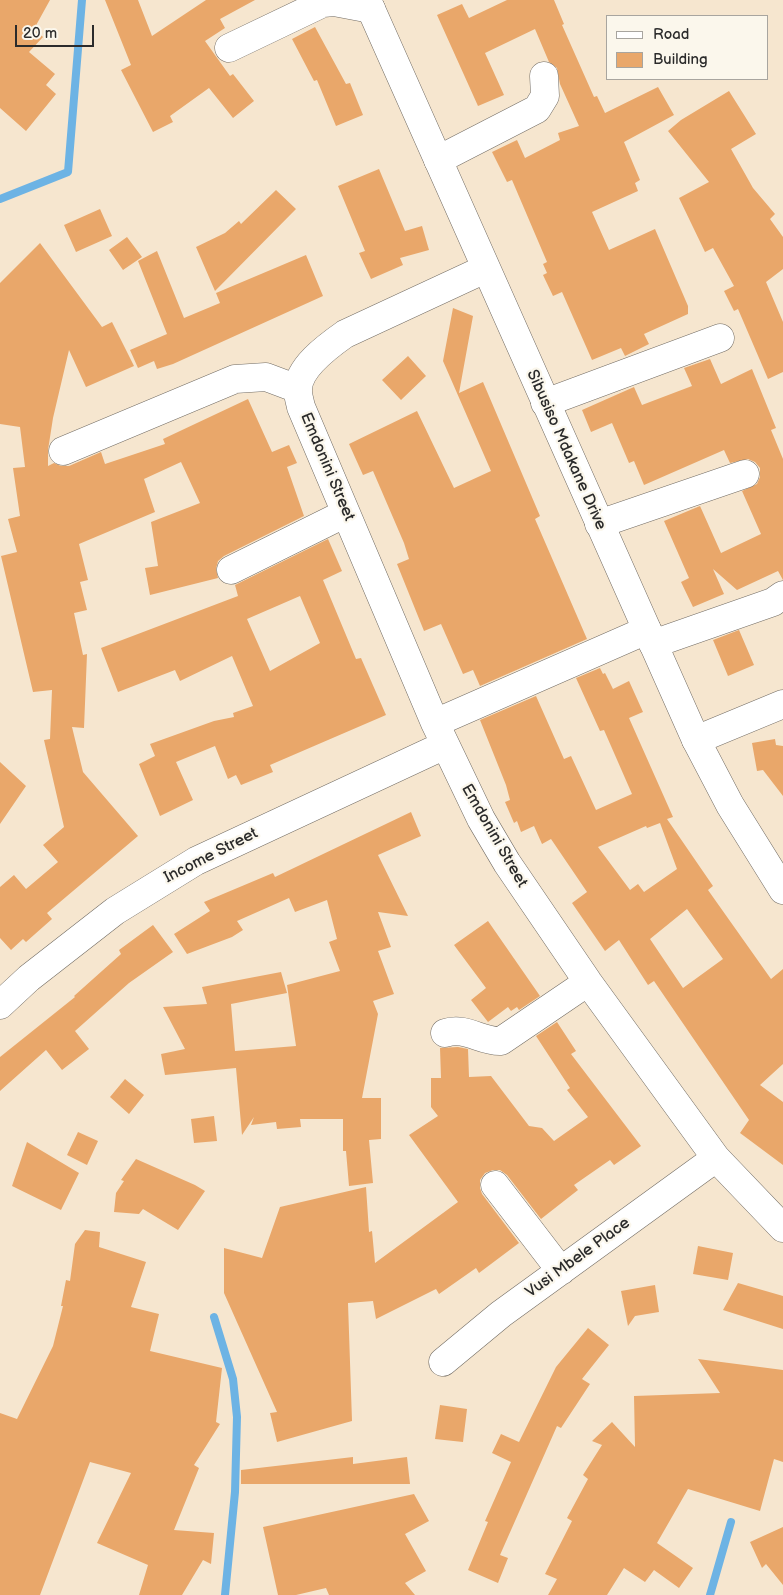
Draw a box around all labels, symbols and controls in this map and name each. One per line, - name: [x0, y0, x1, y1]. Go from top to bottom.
- scale bar: [18, 15, 96, 47]
- legend: [606, 15, 768, 80]
- text: 20 m: [23, 24, 57, 43]
- text: Road: [653, 25, 689, 44]
- text: Building: [653, 50, 708, 69]
- street label: Sibusiso Mdakane Drive: [522, 367, 610, 533]
- street label: Emdonini Street: [296, 410, 358, 524]
- street label: Emdonini Street: [457, 781, 531, 891]
- street label: Income Street: [161, 824, 261, 888]
- street label: Vusi Mbele Place: [522, 1214, 634, 1302]

